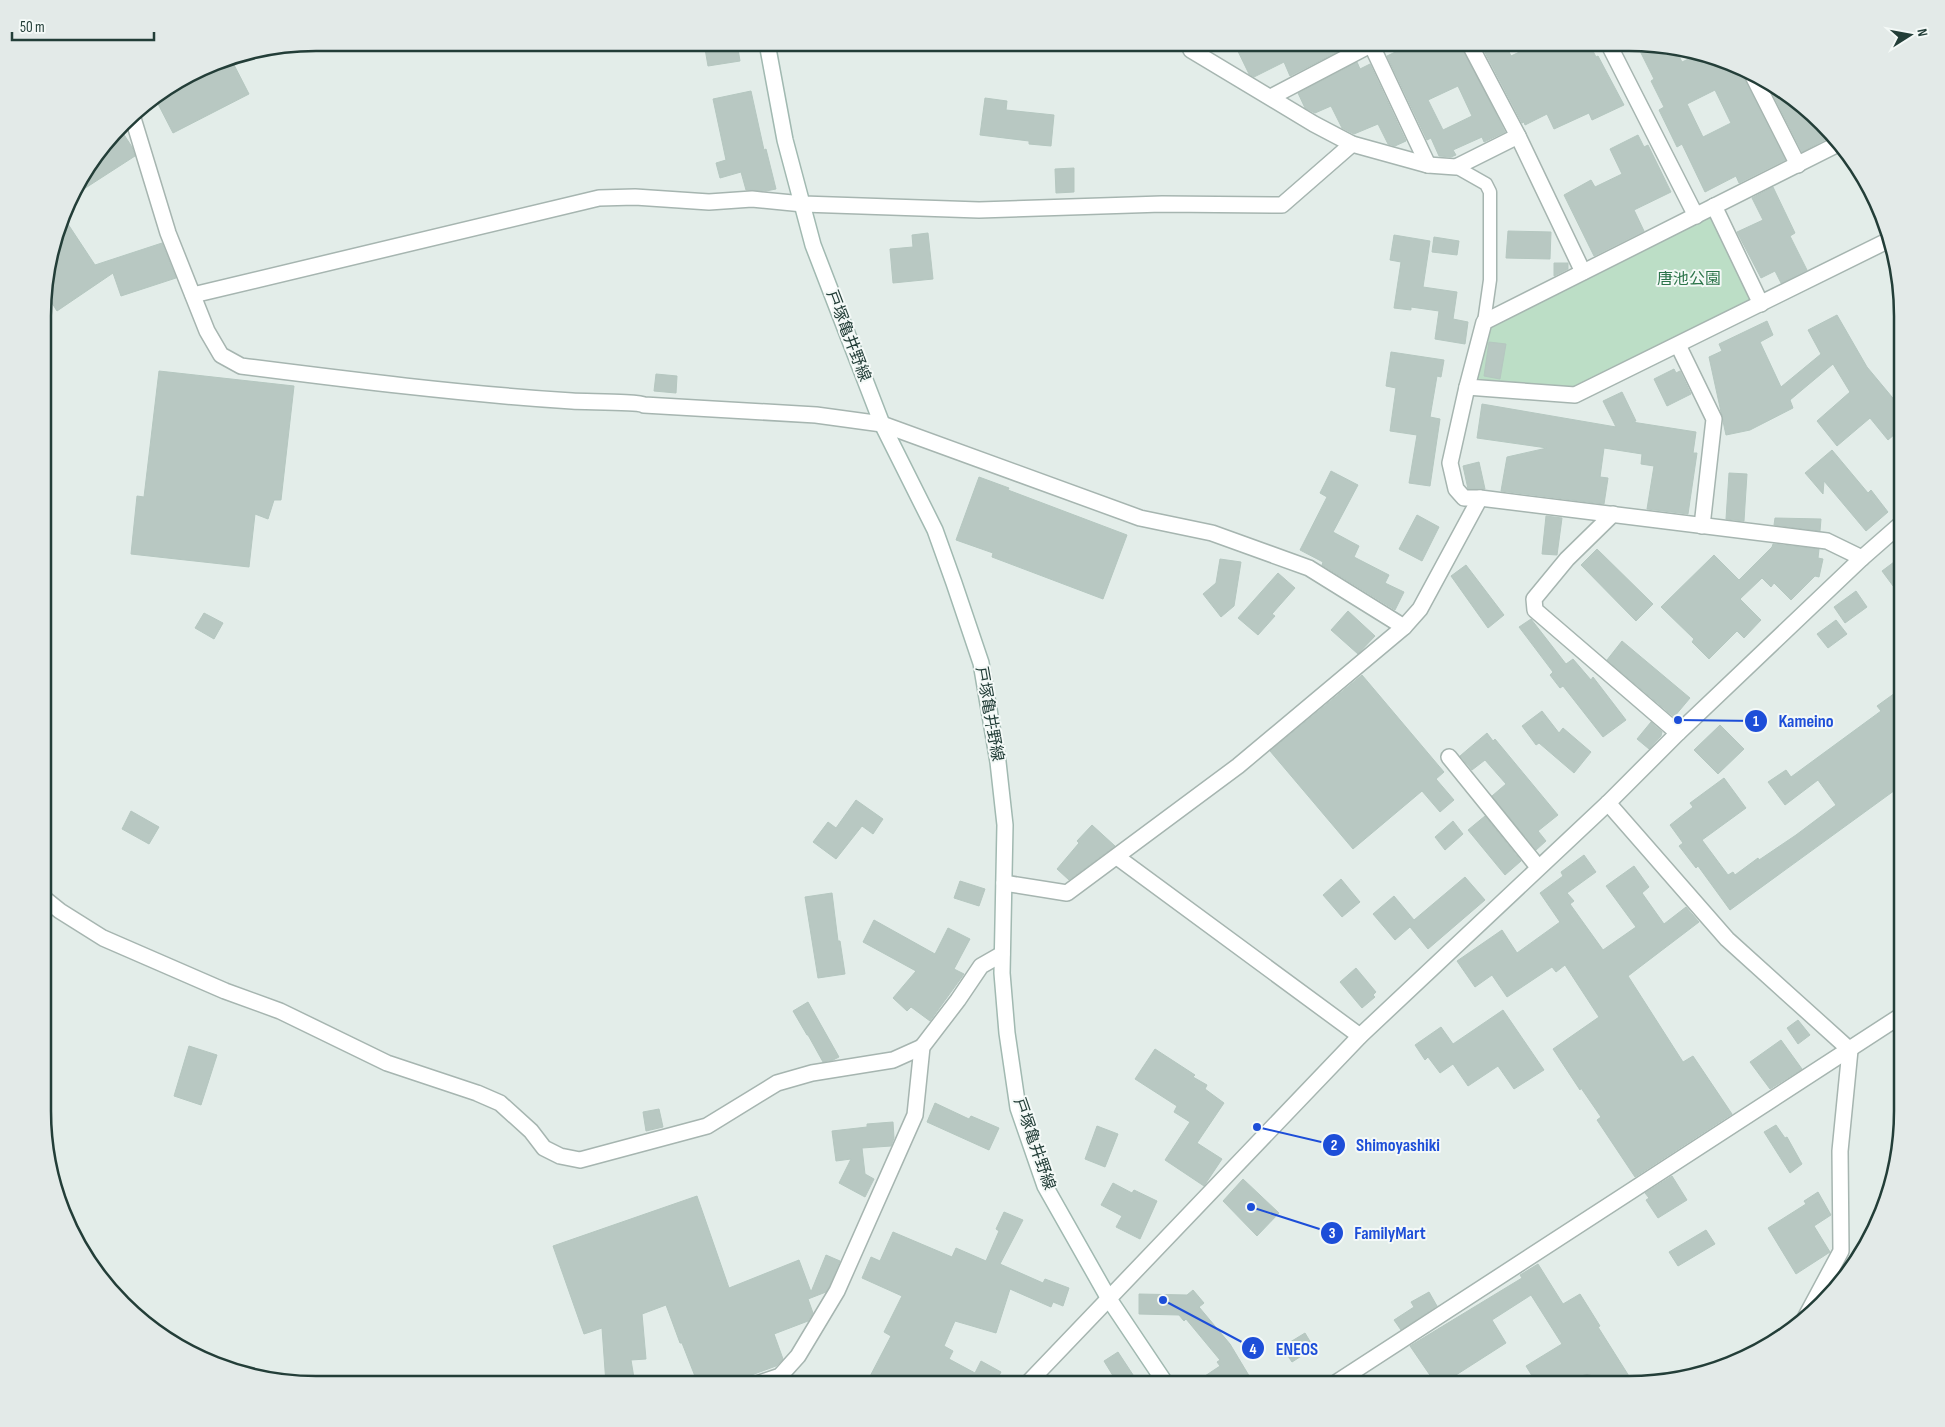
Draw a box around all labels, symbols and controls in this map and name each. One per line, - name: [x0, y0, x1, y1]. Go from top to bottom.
- scale bar: [12, 10, 155, 42]
- north arrow: [1885, 10, 1935, 60]
- text: 50 m: [20, 18, 45, 37]
- text: N: [1913, 27, 1931, 38]
- park label: 唐池公園: [1657, 270, 1721, 289]
- street label: 戸塚亀井野線: [822, 288, 874, 384]
- street label: 戸塚亀井野線: [971, 665, 1007, 763]
- callout: Kameino: [1744, 704, 1844, 737]
- text: Kameino: [1778, 711, 1834, 732]
- text: 1: [1753, 712, 1759, 731]
- street label: 戸塚亀井野線: [1009, 1096, 1059, 1192]
- callout: Shimoyashiki: [1321, 1128, 1450, 1161]
- text: Shimoyashiki: [1356, 1135, 1440, 1156]
- text: 2: [1331, 1136, 1337, 1155]
- callout: FamilyMart: [1319, 1216, 1436, 1249]
- text: FamilyMart: [1354, 1223, 1426, 1244]
- text: 3: [1329, 1224, 1336, 1243]
- callout: ENEOS: [1240, 1332, 1328, 1365]
- text: ENEOS: [1276, 1339, 1318, 1360]
- text: 4: [1250, 1340, 1257, 1359]

